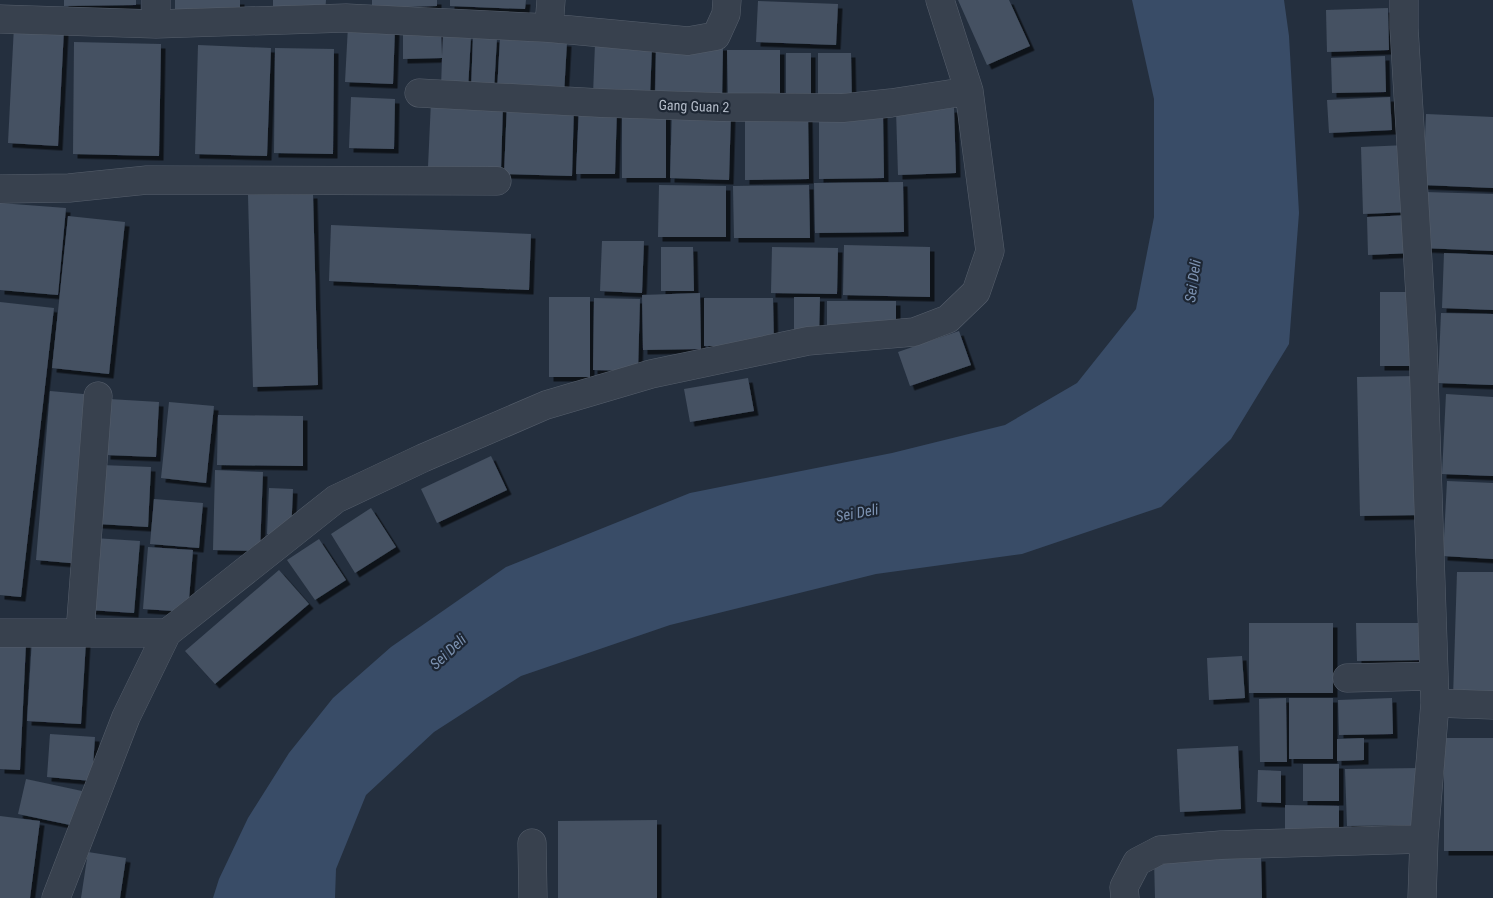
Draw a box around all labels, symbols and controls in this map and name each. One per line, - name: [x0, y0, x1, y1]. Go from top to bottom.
- street label: Gang Guan 2: [658, 97, 730, 115]
- water label: Sei Deli: [1181, 258, 1205, 304]
- water label: Sei Deli: [834, 500, 880, 526]
- water label: Sei Deli: [426, 630, 470, 673]

